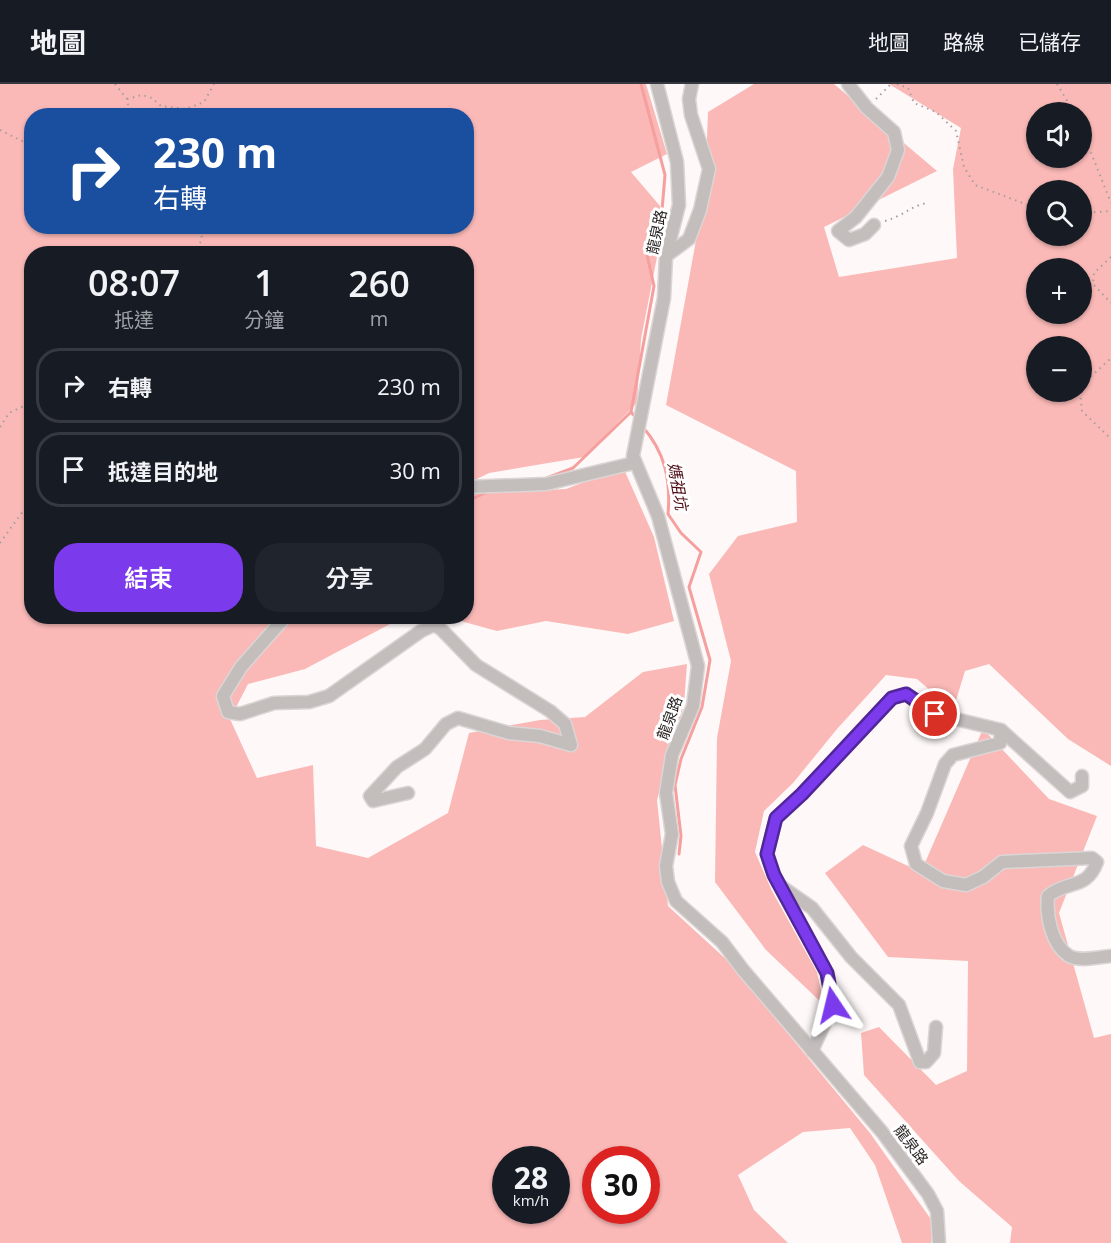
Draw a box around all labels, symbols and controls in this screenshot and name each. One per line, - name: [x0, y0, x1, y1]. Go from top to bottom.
- text: 地圖: [30, 23, 86, 61]
- text: 地圖: [868, 28, 910, 56]
- text: 路線: [943, 28, 985, 56]
- text: 已儲存: [1018, 28, 1081, 56]
- map controls: [1026, 102, 1092, 402]
- button: sound: [1026, 102, 1092, 168]
- text: 230 m: [153, 123, 277, 180]
- icon: right: [54, 132, 132, 210]
- text: 右轉: [153, 179, 207, 216]
- button: search: [1026, 180, 1092, 246]
- street label: 龍泉路: [642, 208, 670, 256]
- text: 08:07: [88, 258, 180, 307]
- text: 1: [254, 258, 275, 307]
- button: +: [1026, 258, 1092, 324]
- text: 260: [348, 259, 410, 308]
- text: m: [370, 305, 388, 332]
- text: 抵達: [114, 306, 154, 333]
- text: 分鐘: [244, 306, 284, 333]
- button: −: [1026, 336, 1092, 402]
- icon: right: [57, 369, 90, 402]
- text: 230 m: [377, 371, 441, 401]
- text: 右轉: [108, 372, 152, 402]
- icon: arrive: [57, 453, 90, 486]
- text: 30 m: [390, 455, 441, 485]
- text: 抵達目的地: [108, 456, 218, 486]
- water label: 媽祖坑: [663, 460, 693, 514]
- button: 結束: [54, 543, 243, 612]
- button: 分享: [255, 543, 444, 612]
- pin: [909, 688, 960, 739]
- street label: 龍泉路: [652, 693, 686, 742]
- icon: arrive: [918, 697, 951, 730]
- position arrow: [801, 973, 865, 1037]
- street label: 龍泉路: [890, 1120, 933, 1168]
- speed limit sign: 30: [582, 1146, 660, 1224]
- text: 28: [514, 1157, 548, 1198]
- text: km/h: [513, 1190, 549, 1210]

